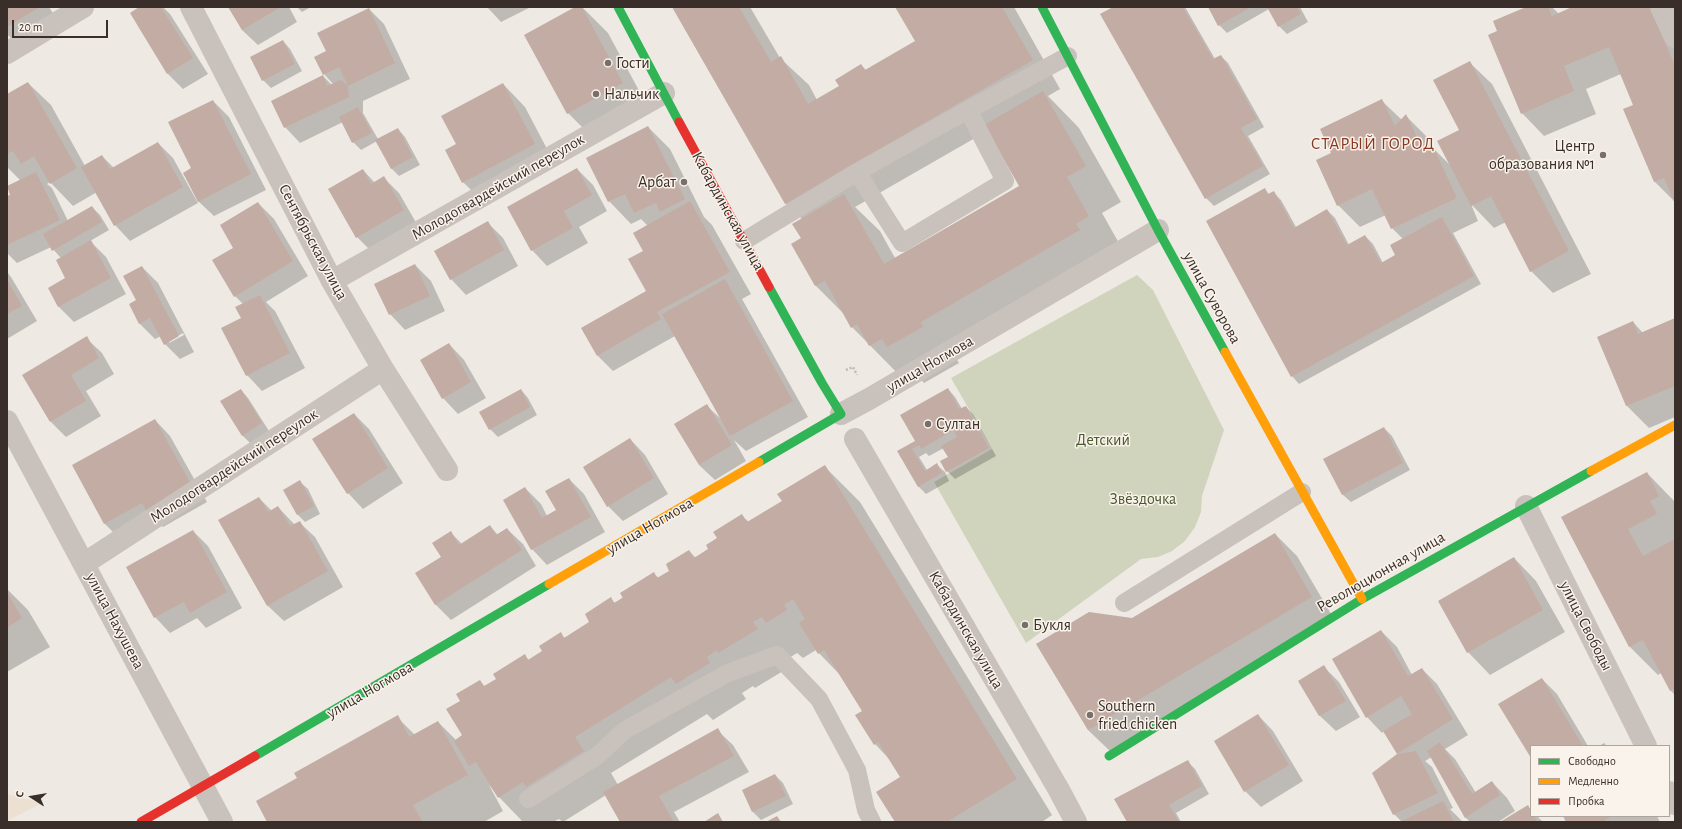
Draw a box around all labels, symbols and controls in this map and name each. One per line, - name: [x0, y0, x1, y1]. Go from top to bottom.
- scale bar: [14, 12, 110, 38]
- text: 20 m: [19, 21, 42, 33]
- place label: Гости: [616, 53, 650, 73]
- marker: Гости: [603, 58, 613, 68]
- place label: Нальчик: [604, 84, 659, 104]
- marker: Нальчик: [591, 89, 601, 99]
- street label: Молодогвардейский переулок: [408, 130, 588, 244]
- district label: СТАРЫЙ ГОРОД: [1311, 134, 1435, 154]
- place label: Центр образования №1: [1489, 136, 1595, 174]
- street label: Кабардинская улица: [687, 148, 769, 274]
- marker: Центр образования №1: [1598, 150, 1608, 160]
- place label: Арбат: [638, 172, 676, 192]
- marker: Арбат: [679, 177, 689, 187]
- street label: Сентябрьская улица: [274, 181, 352, 303]
- street label: улица Суворова: [1179, 249, 1245, 347]
- street label: улица Ногмова: [883, 331, 977, 397]
- street label: Молодогвардейский переулок: [146, 404, 322, 528]
- place label: Султан: [936, 414, 980, 434]
- marker: Султан: [923, 419, 933, 429]
- park label: Детский: [1076, 430, 1130, 450]
- park label: Звёздочка: [1110, 489, 1176, 509]
- street label: улица Ногмова: [603, 493, 697, 559]
- street label: Революционная улица: [1313, 527, 1449, 617]
- street label: Кабардинская улица: [924, 568, 1008, 692]
- street label: улица Нахушева: [82, 570, 148, 672]
- street label: улица Свободы: [1555, 578, 1617, 674]
- place label: Букля: [1033, 615, 1071, 635]
- marker: Букля: [1020, 620, 1030, 630]
- street label: улица Ногмова: [323, 657, 417, 723]
- place label: Southern fried chicken: [1098, 696, 1177, 734]
- marker: Southern fried chicken: [1085, 710, 1095, 720]
- legend: [1530, 745, 1670, 817]
- text: Свободно: [1568, 755, 1616, 767]
- text: Медленно: [1568, 775, 1619, 787]
- north arrow: [12, 777, 52, 817]
- text: С: [14, 790, 26, 799]
- text: Пробка: [1568, 795, 1605, 807]

